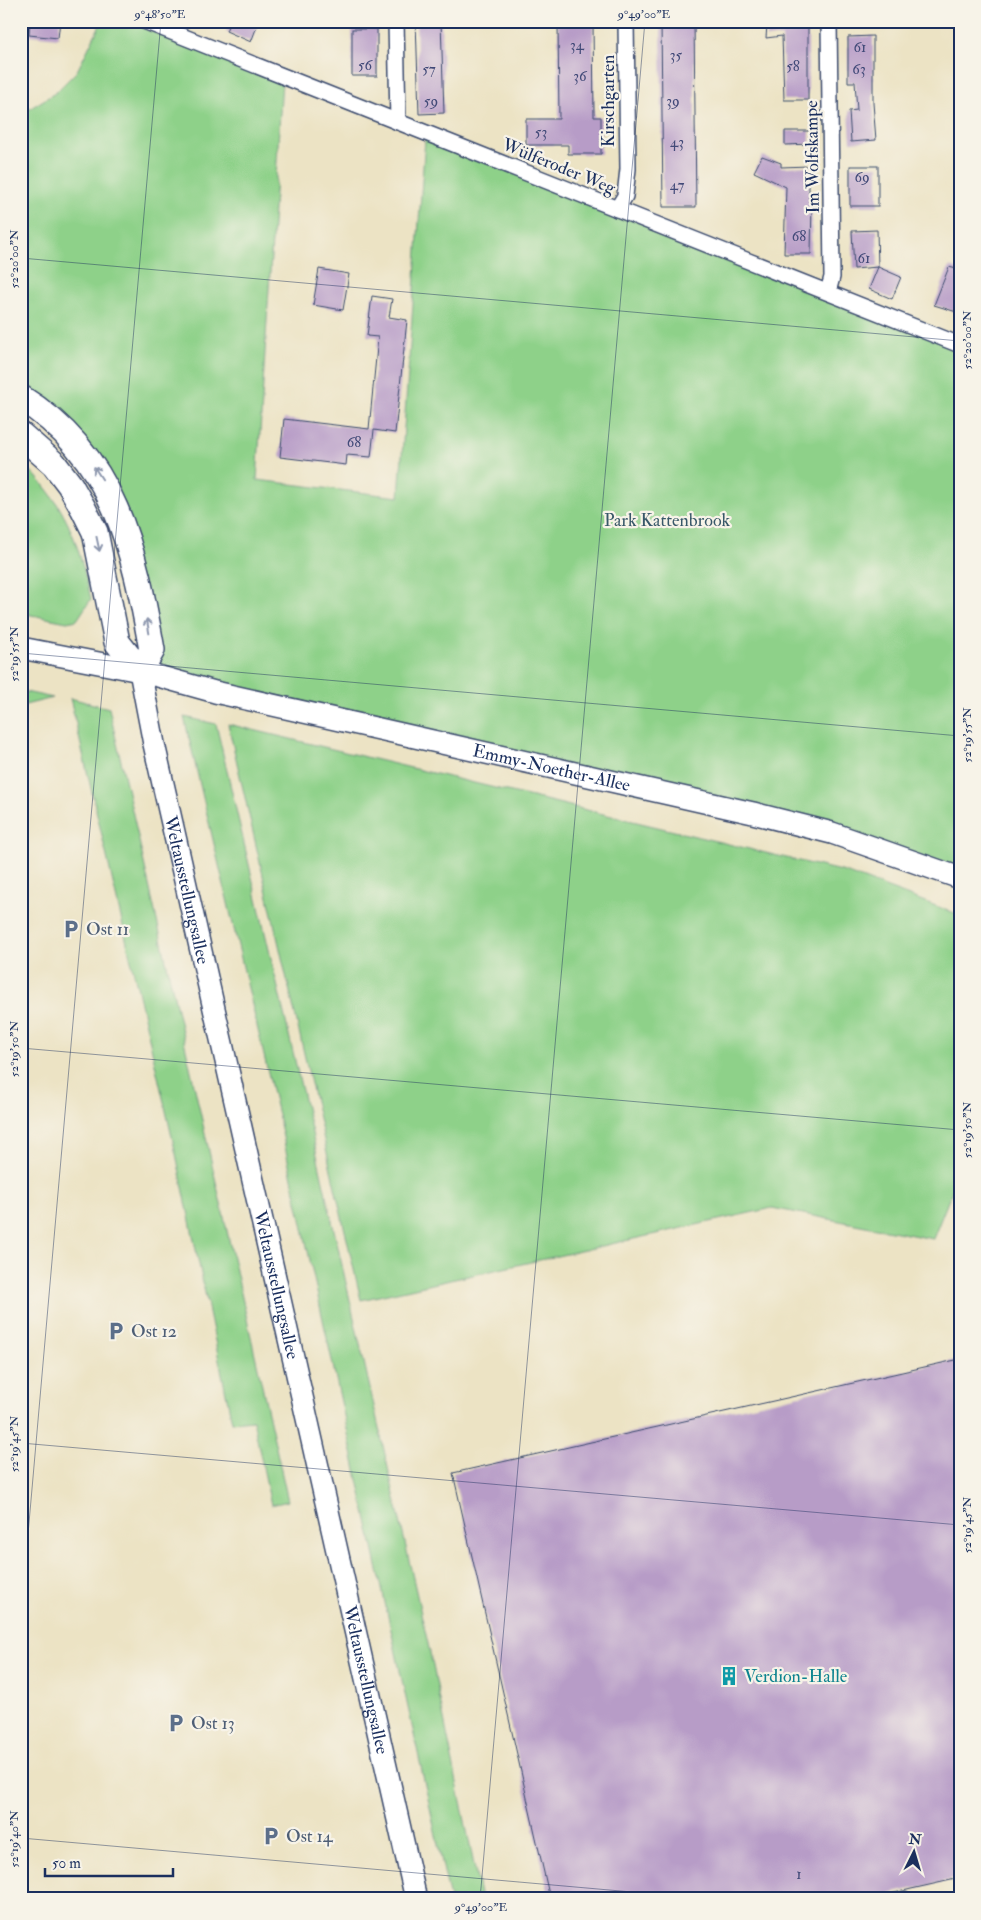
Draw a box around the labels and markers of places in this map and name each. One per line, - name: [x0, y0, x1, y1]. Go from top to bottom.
- parking icon: Ost 11: [60, 918, 82, 940]
- place label: Ost 11: [86, 918, 129, 941]
- parking icon: Ost 12: [105, 1320, 127, 1342]
- place label: Ost 12: [131, 1320, 177, 1343]
- building icon: Verdion-Halle: [718, 1665, 740, 1687]
- place label: Verdion-Halle: [744, 1665, 848, 1688]
- parking icon: Ost 13: [165, 1712, 187, 1734]
- place label: Ost 13: [191, 1712, 235, 1735]
- parking icon: Ost 14: [260, 1825, 282, 1847]
- place label: Ost 14: [286, 1825, 334, 1848]

